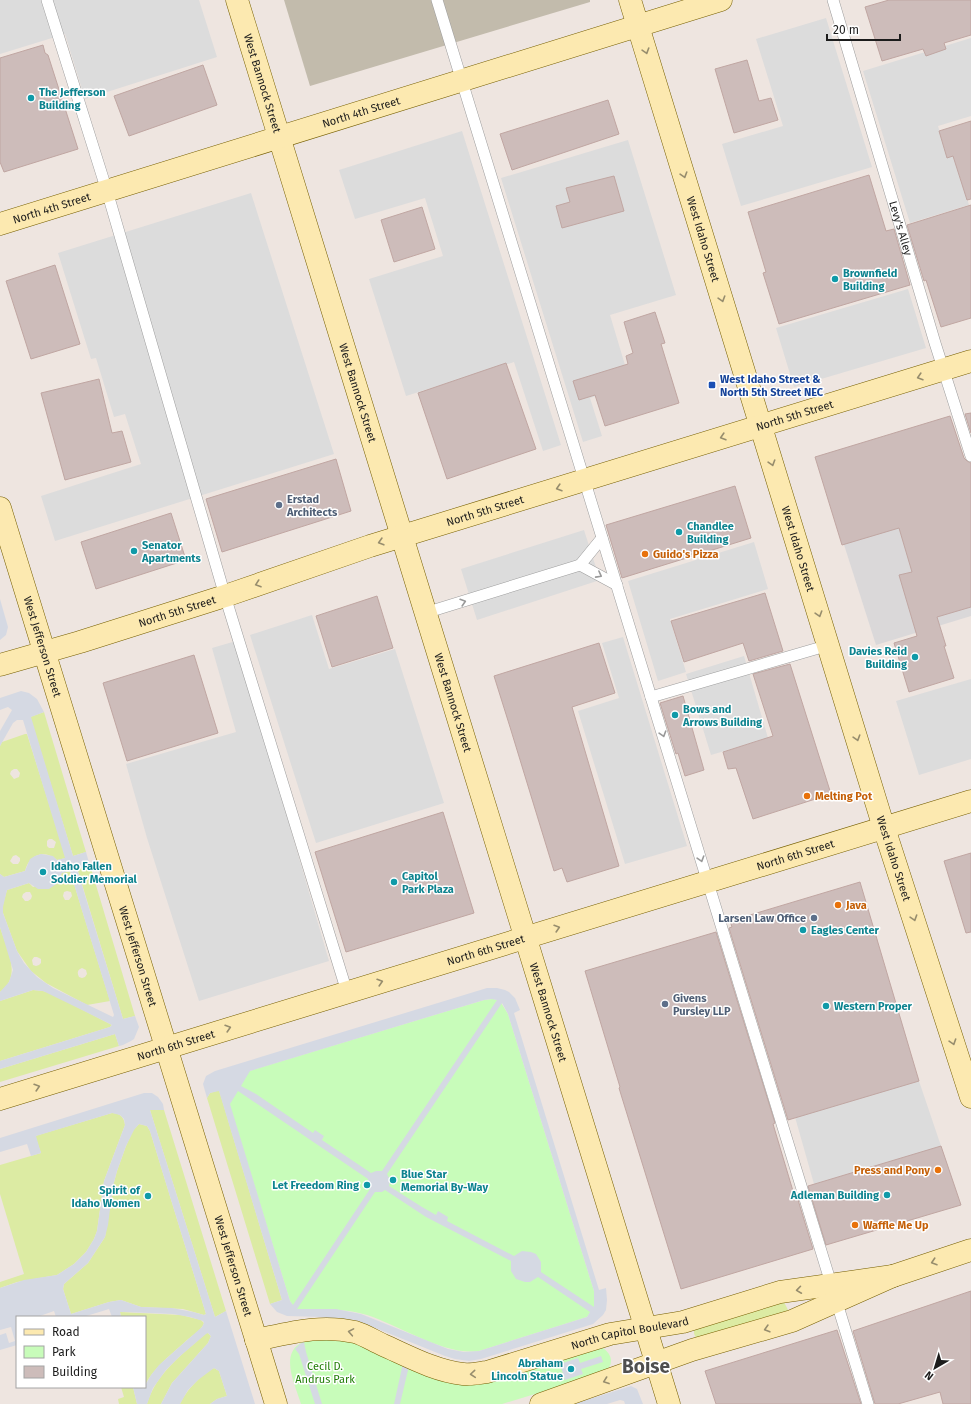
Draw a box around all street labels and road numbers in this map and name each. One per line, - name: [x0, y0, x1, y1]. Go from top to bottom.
- street label: West Bannock Street: [241, 32, 283, 134]
- street label: North 4th Street: [321, 94, 402, 131]
- street label: North 4th Street: [11, 190, 92, 227]
- street label: West Idaho Street: [684, 195, 722, 283]
- street label: Levy's Alley: [886, 199, 915, 258]
- street label: West Bannock Street: [336, 342, 379, 444]
- street label: North 5th Street: [754, 398, 835, 434]
- street label: North 5th Street: [445, 493, 525, 529]
- street label: West Idaho Street: [779, 505, 817, 593]
- street label: North 5th Street: [137, 593, 217, 630]
- street label: West Jefferson Street: [21, 595, 64, 699]
- street label: West Bannock Street: [431, 652, 474, 754]
- street label: West Idaho Street: [874, 814, 913, 903]
- street label: North 6th Street: [755, 837, 836, 873]
- street label: West Jefferson Street: [116, 904, 159, 1008]
- street label: North 6th Street: [445, 932, 526, 968]
- street label: West Bannock Street: [527, 961, 569, 1063]
- street label: North 6th Street: [136, 1027, 217, 1064]
- street label: West Jefferson Street: [211, 1214, 255, 1318]
- street label: North Capitol Boulevard: [570, 1315, 690, 1353]

